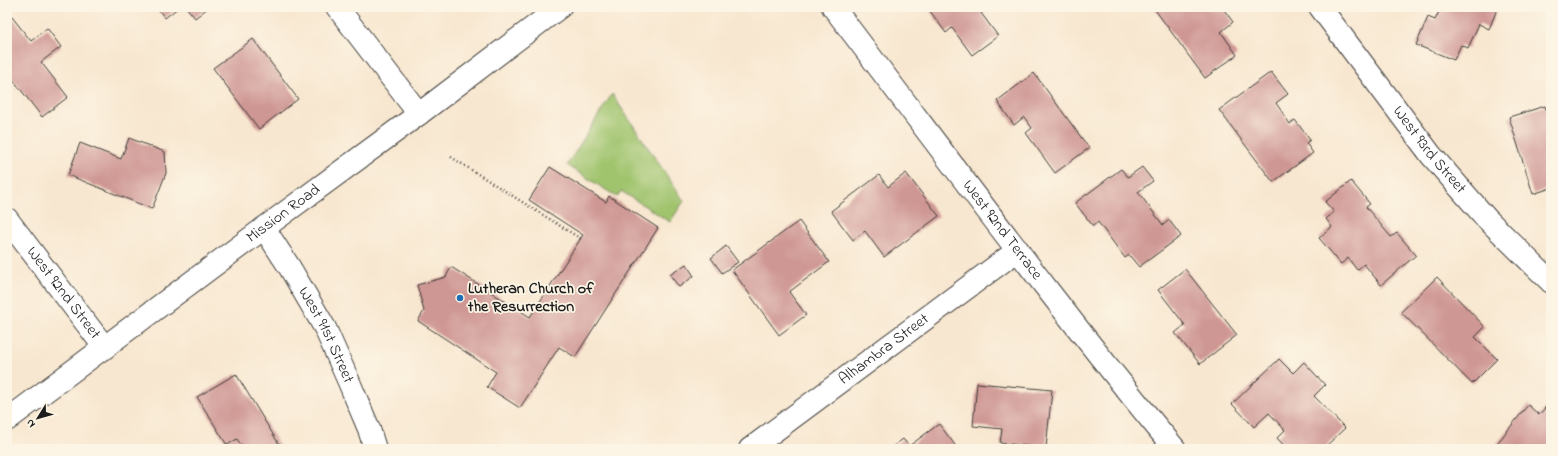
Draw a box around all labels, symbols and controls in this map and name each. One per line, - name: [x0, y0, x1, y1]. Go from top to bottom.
- street label: West 93rd Street: [1386, 101, 1472, 200]
- street label: West 92nd Terrace: [956, 175, 1049, 286]
- street label: Mission Road: [241, 178, 326, 249]
- street label: West 92nd Street: [20, 242, 107, 345]
- place label: Lutheran Church of the Resurrection: [467, 277, 594, 319]
- street label: West 91st Street: [292, 283, 360, 388]
- marker: Lutheran Church of the Resurrection: [455, 293, 465, 303]
- street label: Alhambra Street: [834, 307, 935, 391]
- north arrow: [18, 398, 58, 438]
- text: N: [22, 416, 39, 431]

